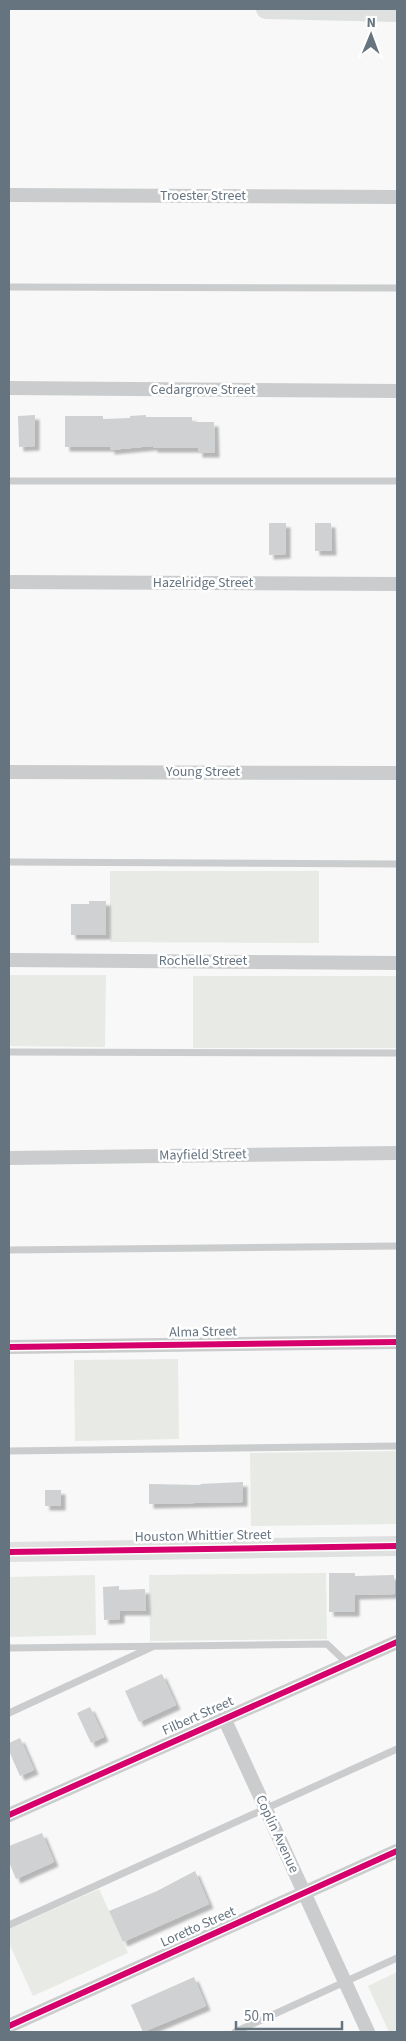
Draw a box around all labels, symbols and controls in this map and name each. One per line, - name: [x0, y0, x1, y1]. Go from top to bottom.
- north arrow: [346, 10, 396, 60]
- text: N: [366, 13, 376, 33]
- street label: Troester Street: [160, 186, 246, 206]
- street label: Cedargrove Street: [150, 380, 256, 400]
- street label: Hazelridge Street: [153, 573, 253, 593]
- street label: Young Street: [165, 762, 240, 782]
- street label: Rochelle Street: [159, 951, 247, 971]
- street label: Mayfield Street: [159, 1144, 247, 1166]
- street label: Alma Street: [169, 1321, 237, 1343]
- street label: Houston Whittier Street: [134, 1525, 272, 1547]
- street label: Filbert Street: [159, 1691, 237, 1741]
- street label: Coplin Avenue: [250, 1792, 304, 1876]
- street label: Loretto Street: [157, 1901, 239, 1952]
- scale bar: [236, 1998, 342, 2030]
- text: 50 m: [244, 2006, 274, 2027]

